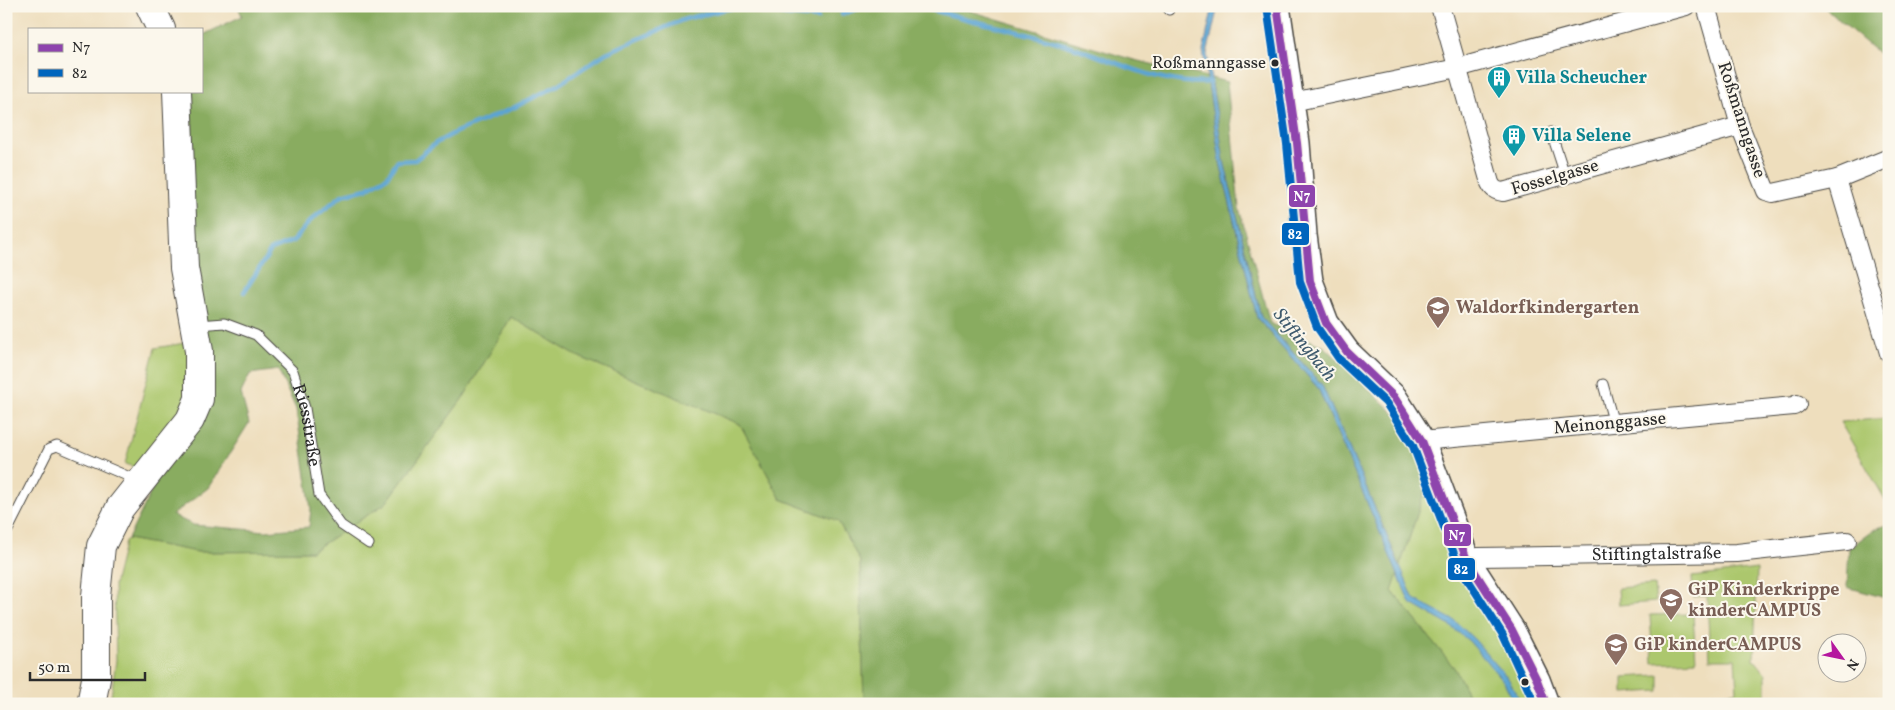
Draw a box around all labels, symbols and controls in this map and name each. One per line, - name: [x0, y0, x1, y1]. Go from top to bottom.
- legend: [28, 28, 202, 92]
- text: N7: [72, 38, 90, 59]
- place label: Roßmanngasse: [1152, 52, 1266, 75]
- marker: Roßmanngasse: [1270, 58, 1280, 68]
- street label: Roßmanngasse: [1710, 59, 1772, 181]
- text: 82: [72, 64, 88, 85]
- building icon: Villa Scheucher: [1486, 65, 1512, 99]
- place label: Villa Scheucher: [1516, 66, 1647, 91]
- building icon: Villa Selene: [1501, 123, 1527, 157]
- place label: Villa Selene: [1532, 124, 1631, 149]
- street label: Fosselgasse: [1508, 154, 1602, 202]
- line badge: N7: [1288, 184, 1316, 208]
- text: N7: [1294, 188, 1311, 207]
- line badge: 82: [1281, 222, 1310, 246]
- text: 82: [1288, 226, 1302, 245]
- school or university icon: Waldorfkindergarten: [1425, 295, 1451, 329]
- place label: Waldorfkindergarten: [1456, 296, 1639, 321]
- water label: Stiftingbach: [1266, 303, 1342, 387]
- street label: Riesstraße: [285, 381, 327, 468]
- street label: Meinonggasse: [1553, 407, 1667, 441]
- line badge: N7: [1443, 523, 1472, 547]
- text: N7: [1449, 527, 1466, 546]
- street label: Stiftingtalstraße: [1591, 541, 1722, 568]
- line badge: 82: [1447, 557, 1476, 581]
- text: 82: [1454, 561, 1468, 580]
- place label: GiP Kinderkrippe kinderCAMPUS: [1688, 578, 1840, 624]
- school or university icon: GiP Kinderkrippe kinderCAMPUS: [1658, 587, 1684, 621]
- school or university icon: GiP kinderCAMPUS: [1603, 632, 1629, 666]
- north arrow: [1818, 632, 1868, 682]
- place label: GiP kinderCAMPUS: [1634, 633, 1801, 658]
- scale bar: [30, 650, 145, 682]
- text: N: [1841, 655, 1862, 674]
- text: 50 m: [38, 658, 70, 679]
- unlabelled marker: [1520, 677, 1530, 687]

